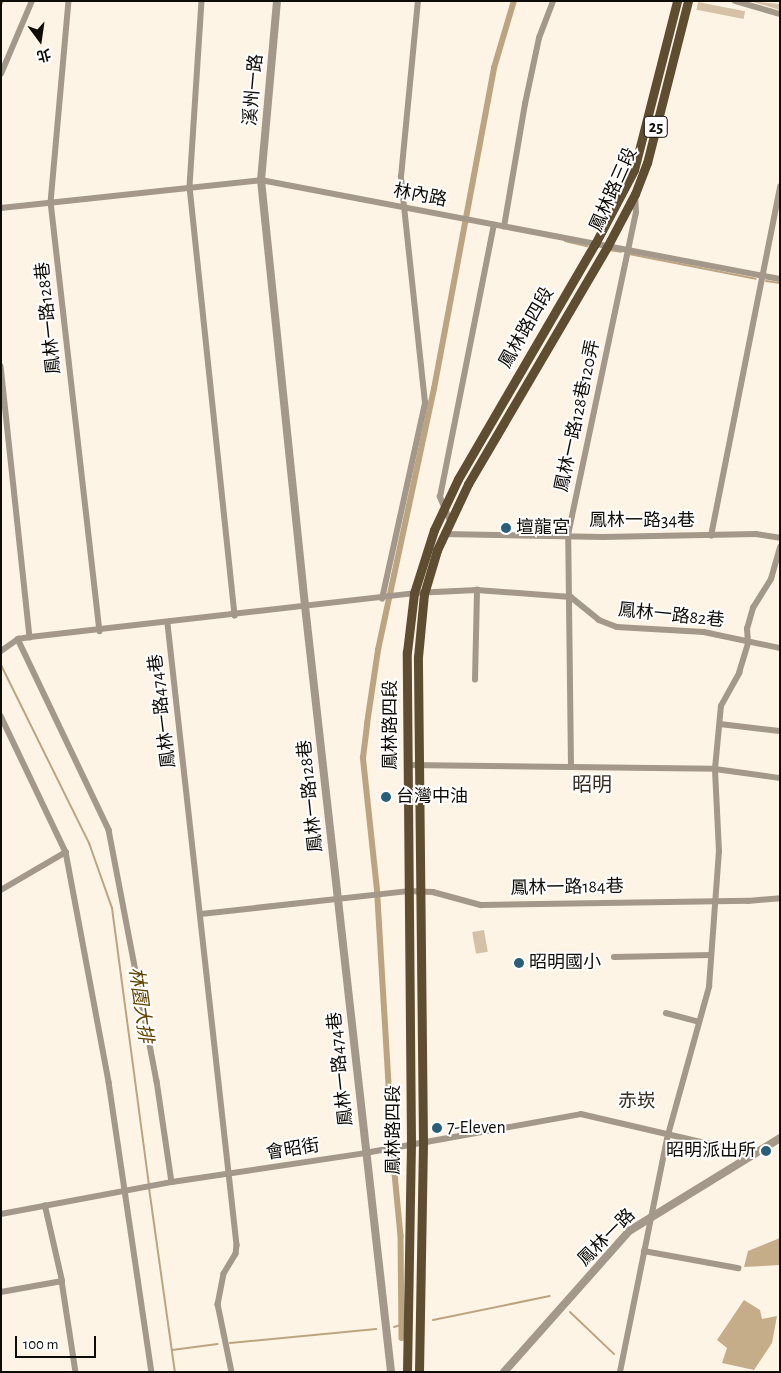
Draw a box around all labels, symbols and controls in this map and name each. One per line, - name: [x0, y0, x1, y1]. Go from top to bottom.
- north arrow: [15, 15, 65, 65]
- text: 北: [35, 46, 52, 63]
- street label: 溪州一路: [240, 53, 268, 127]
- road number: 25: [644, 114, 668, 140]
- street label: 鳳林路三段: [586, 144, 642, 236]
- street label: 林內路: [391, 180, 449, 212]
- street label: 鳳林一路128巷: [32, 261, 66, 375]
- street label: 鳳林路四段: [495, 284, 559, 372]
- street label: 鳳林一路128巷120弄: [551, 338, 605, 494]
- street label: 鳳林一路34巷: [589, 510, 695, 532]
- place label: 壇龍宮: [516, 517, 570, 539]
- marker: 壇龍宮: [500, 522, 512, 534]
- street label: 鳳林一路82巷: [617, 600, 725, 632]
- street label: 鳳林一路474巷: [145, 653, 181, 769]
- street label: 鳳林路四段: [380, 680, 402, 770]
- street label: 鳳林一路128巷: [294, 739, 328, 853]
- district label: 昭明: [572, 773, 612, 797]
- place label: 台灣中油: [396, 786, 468, 808]
- marker: 台灣中油: [380, 791, 392, 803]
- street label: 鳳林一路184巷: [510, 876, 624, 900]
- place label: 昭明國小: [529, 952, 601, 974]
- marker: 昭明國小: [513, 957, 525, 969]
- water label: 林園大排: [123, 966, 157, 1044]
- street label: 鳳林一路474巷: [324, 1011, 358, 1127]
- street label: 鳳林路四段: [383, 1085, 405, 1175]
- district label: 赤崁: [618, 1091, 656, 1113]
- place label: 7-Eleven: [447, 1117, 506, 1139]
- marker: 7-Eleven: [431, 1122, 443, 1134]
- street label: 會昭街: [265, 1135, 321, 1165]
- place label: 昭明派出所: [666, 1140, 756, 1162]
- marker: 昭明派出所: [760, 1145, 772, 1157]
- street label: 鳳林一路: [574, 1205, 640, 1271]
- scale bar: [18, 1326, 99, 1358]
- text: 100 m: [23, 1337, 58, 1352]

